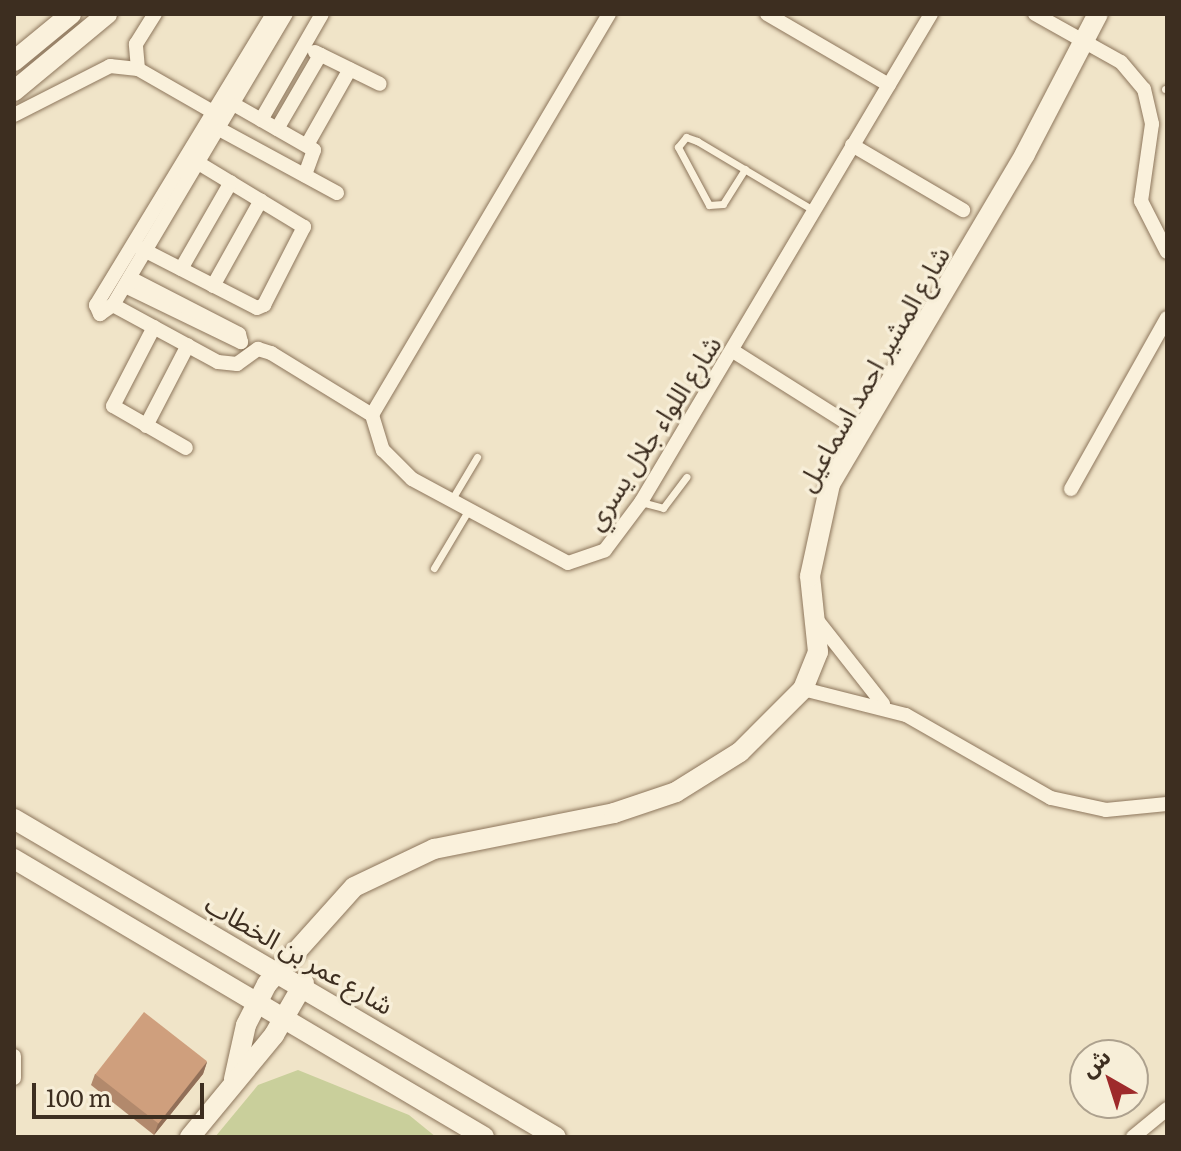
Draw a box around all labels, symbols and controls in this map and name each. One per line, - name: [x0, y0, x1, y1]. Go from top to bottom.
- street label: شارع المشير احمد اسماعيل: [789, 240, 955, 496]
- street label: شارع اللواء جلال يسري: [578, 329, 726, 535]
- street label: شارع عمر بن الخطاب: [200, 886, 400, 1020]
- north arrow: [1069, 1039, 1149, 1119]
- text: ش: [1073, 1039, 1117, 1084]
- scale bar: [36, 1067, 208, 1117]
- text: 100 m: [46, 1079, 112, 1114]

